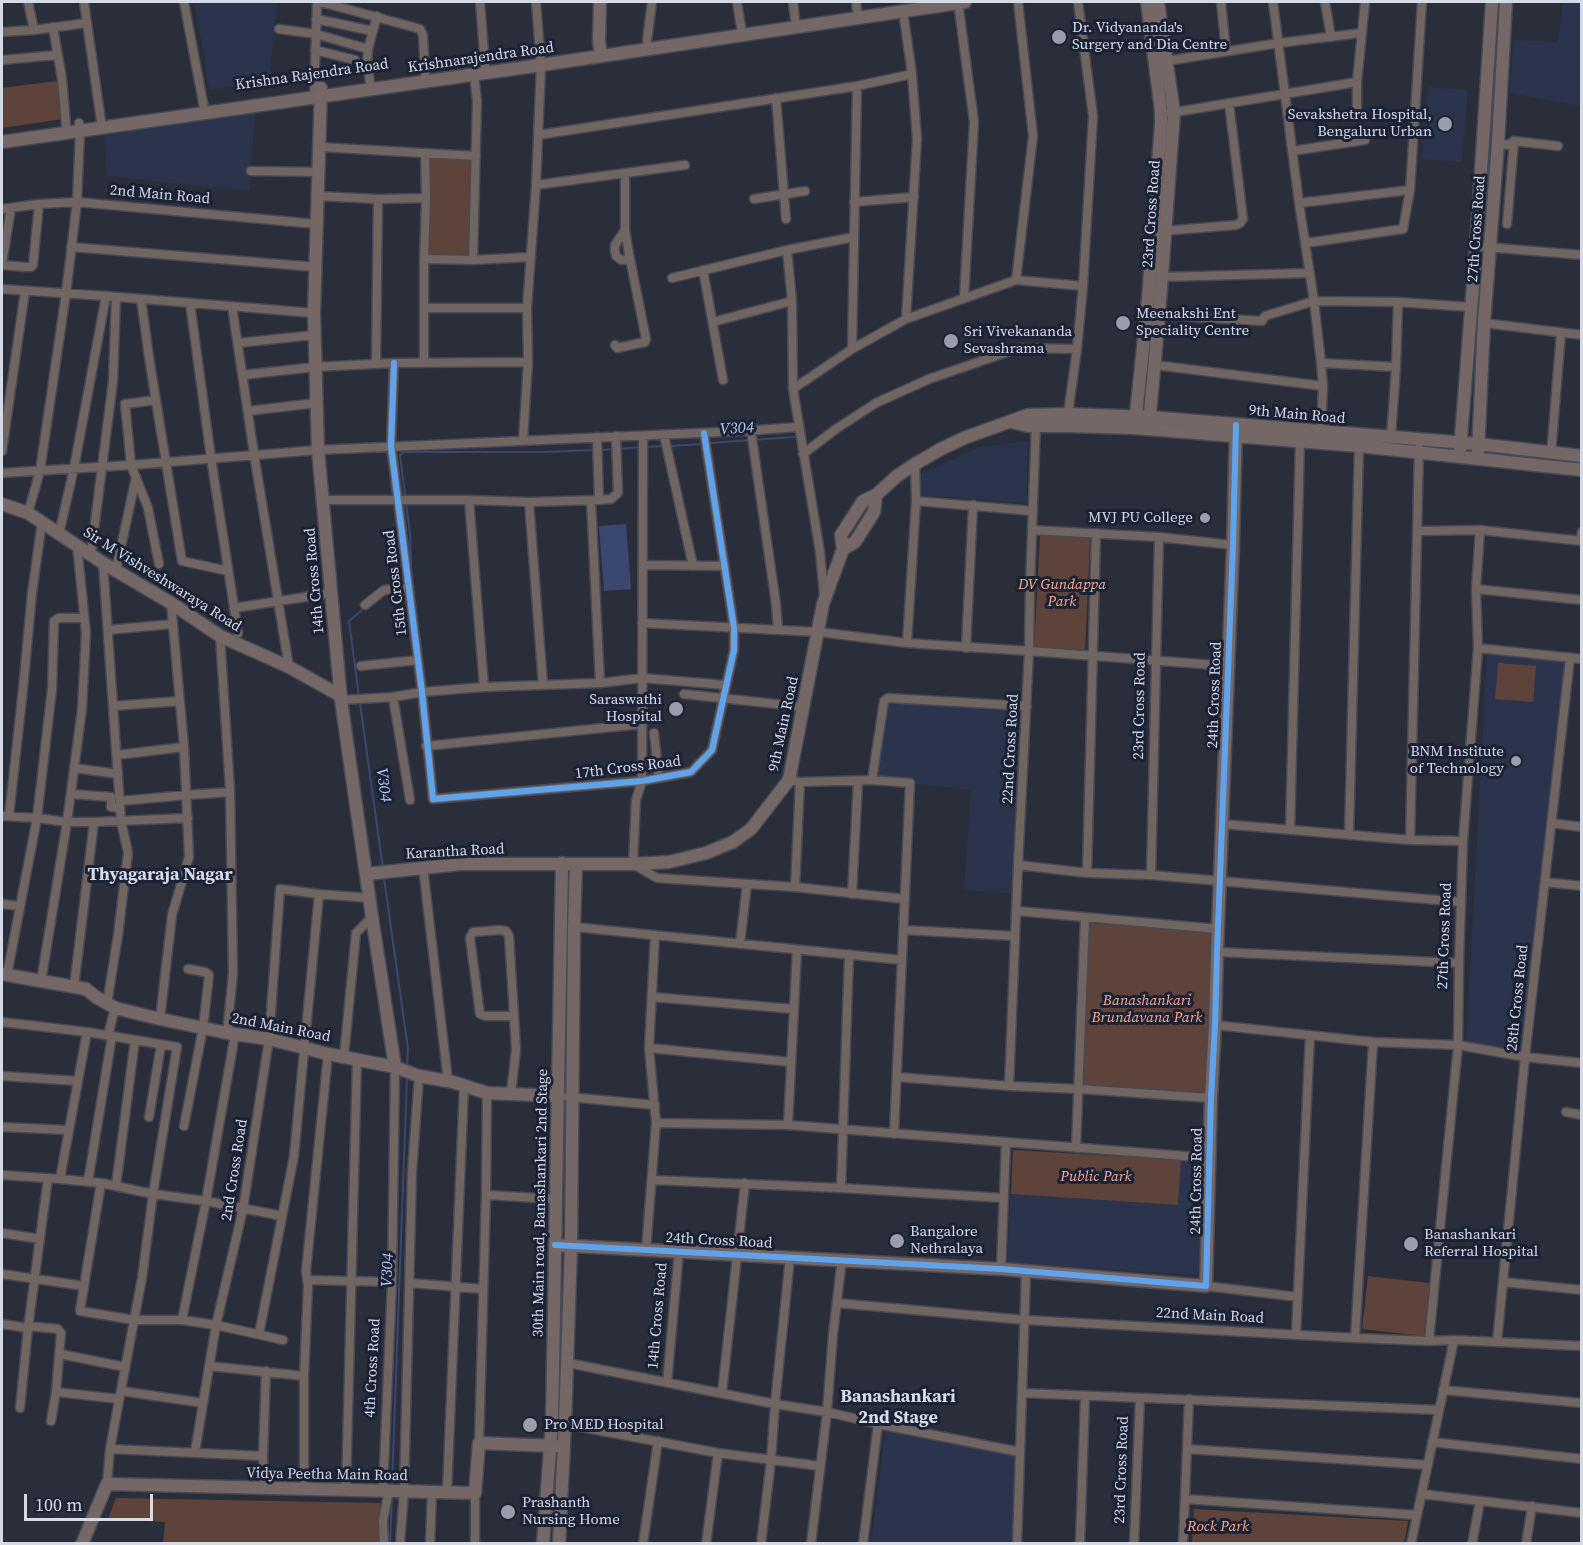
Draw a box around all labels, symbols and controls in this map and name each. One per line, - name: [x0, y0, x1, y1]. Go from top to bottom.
- place label: Dr. Vidyananda's Surgery and Dia Centre: [1072, 19, 1227, 54]
- marker: Dr. Vidyananda's Surgery and Dia Centre: [1050, 28, 1068, 46]
- street label: Krishnarajendra Road: [407, 39, 555, 77]
- street label: Krishna Rajendra Road: [234, 55, 390, 95]
- place label: Sevakshetra Hospital, Bengaluru Urban: [1288, 106, 1432, 141]
- marker: Sevakshetra Hospital, Bengaluru Urban: [1436, 115, 1454, 133]
- street label: 23rd Cross Road: [1139, 160, 1165, 268]
- street label: 27th Cross Road: [1464, 175, 1490, 283]
- street label: 2nd Main Road: [109, 182, 211, 208]
- place label: Meenakshi Ent Speciality Centre: [1136, 305, 1249, 340]
- marker: Meenakshi Ent Speciality Centre: [1114, 314, 1132, 332]
- place label: Sri Vivekananda Sevashrama: [964, 323, 1072, 358]
- marker: Sri Vivekananda Sevashrama: [942, 332, 960, 350]
- street label: 9th Main Road: [1248, 402, 1346, 428]
- water label: V304: [719, 418, 755, 440]
- place label: MVJ PU College: [1088, 509, 1193, 527]
- marker: MVJ PU College: [1198, 511, 1212, 525]
- street label: Sir M Vishveshwaraya Road: [80, 524, 244, 636]
- street label: 14th Cross Road: [301, 527, 329, 635]
- street label: 15th Cross Road: [381, 529, 411, 637]
- park label: DV Gundappa Park: [1018, 576, 1106, 611]
- street label: 24th Cross Road: [1204, 641, 1226, 749]
- street label: 23rd Cross Road: [1130, 652, 1150, 760]
- street label: 9th Main Road: [765, 675, 803, 773]
- place label: Saraswathi Hospital: [589, 691, 662, 726]
- street label: 22nd Cross Road: [999, 693, 1023, 805]
- marker: Saraswathi Hospital: [667, 700, 685, 718]
- place label: BNM Institute of Technology: [1410, 743, 1504, 778]
- street label: 17th Cross Road: [574, 753, 682, 783]
- marker: BNM Institute of Technology: [1509, 754, 1523, 768]
- water label: V304: [371, 767, 395, 803]
- street label: Karantha Road: [405, 840, 505, 864]
- district label: Thyagaraja Nagar: [87, 864, 233, 886]
- street label: 27th Cross Road: [1434, 882, 1456, 990]
- street label: 28th Cross Road: [1503, 944, 1533, 1052]
- park label: Banashankari Brundavana Park: [1092, 992, 1202, 1027]
- street label: 2nd Main Road: [230, 1010, 332, 1046]
- street label: 30th Main road, Banashankari 2nd Stage: [530, 1069, 552, 1337]
- street label: 2nd Cross Road: [218, 1118, 252, 1222]
- street label: 24th Cross Road: [1187, 1127, 1207, 1235]
- park label: Public Park: [1060, 1168, 1132, 1186]
- place label: Bangalore Nethralaya: [910, 1223, 983, 1258]
- place label: Banashankari Referral Hospital: [1424, 1226, 1538, 1261]
- street label: 24th Cross Road: [665, 1229, 773, 1253]
- marker: Bangalore Nethralaya: [888, 1232, 906, 1250]
- marker: Banashankari Referral Hospital: [1402, 1235, 1420, 1253]
- water label: V304: [378, 1253, 398, 1287]
- street label: 14th Cross Road: [644, 1262, 672, 1370]
- street label: 22nd Main Road: [1156, 1304, 1264, 1328]
- street label: 4th Cross Road: [361, 1318, 385, 1418]
- district label: Banashankari 2nd Stage: [840, 1386, 956, 1428]
- marker: Pro MED Hospital: [521, 1416, 539, 1434]
- place label: Pro MED Hospital: [544, 1416, 664, 1434]
- street label: 23rd Cross Road: [1111, 1416, 1133, 1524]
- street label: Vidya Peetha Main Road: [246, 1465, 408, 1485]
- scale bar: [27, 1482, 156, 1520]
- text: 100 m: [35, 1492, 82, 1517]
- place label: Prashanth Nursing Home: [522, 1494, 620, 1529]
- marker: Prashanth Nursing Home: [499, 1503, 517, 1521]
- park label: Rock Park: [1187, 1518, 1249, 1536]

